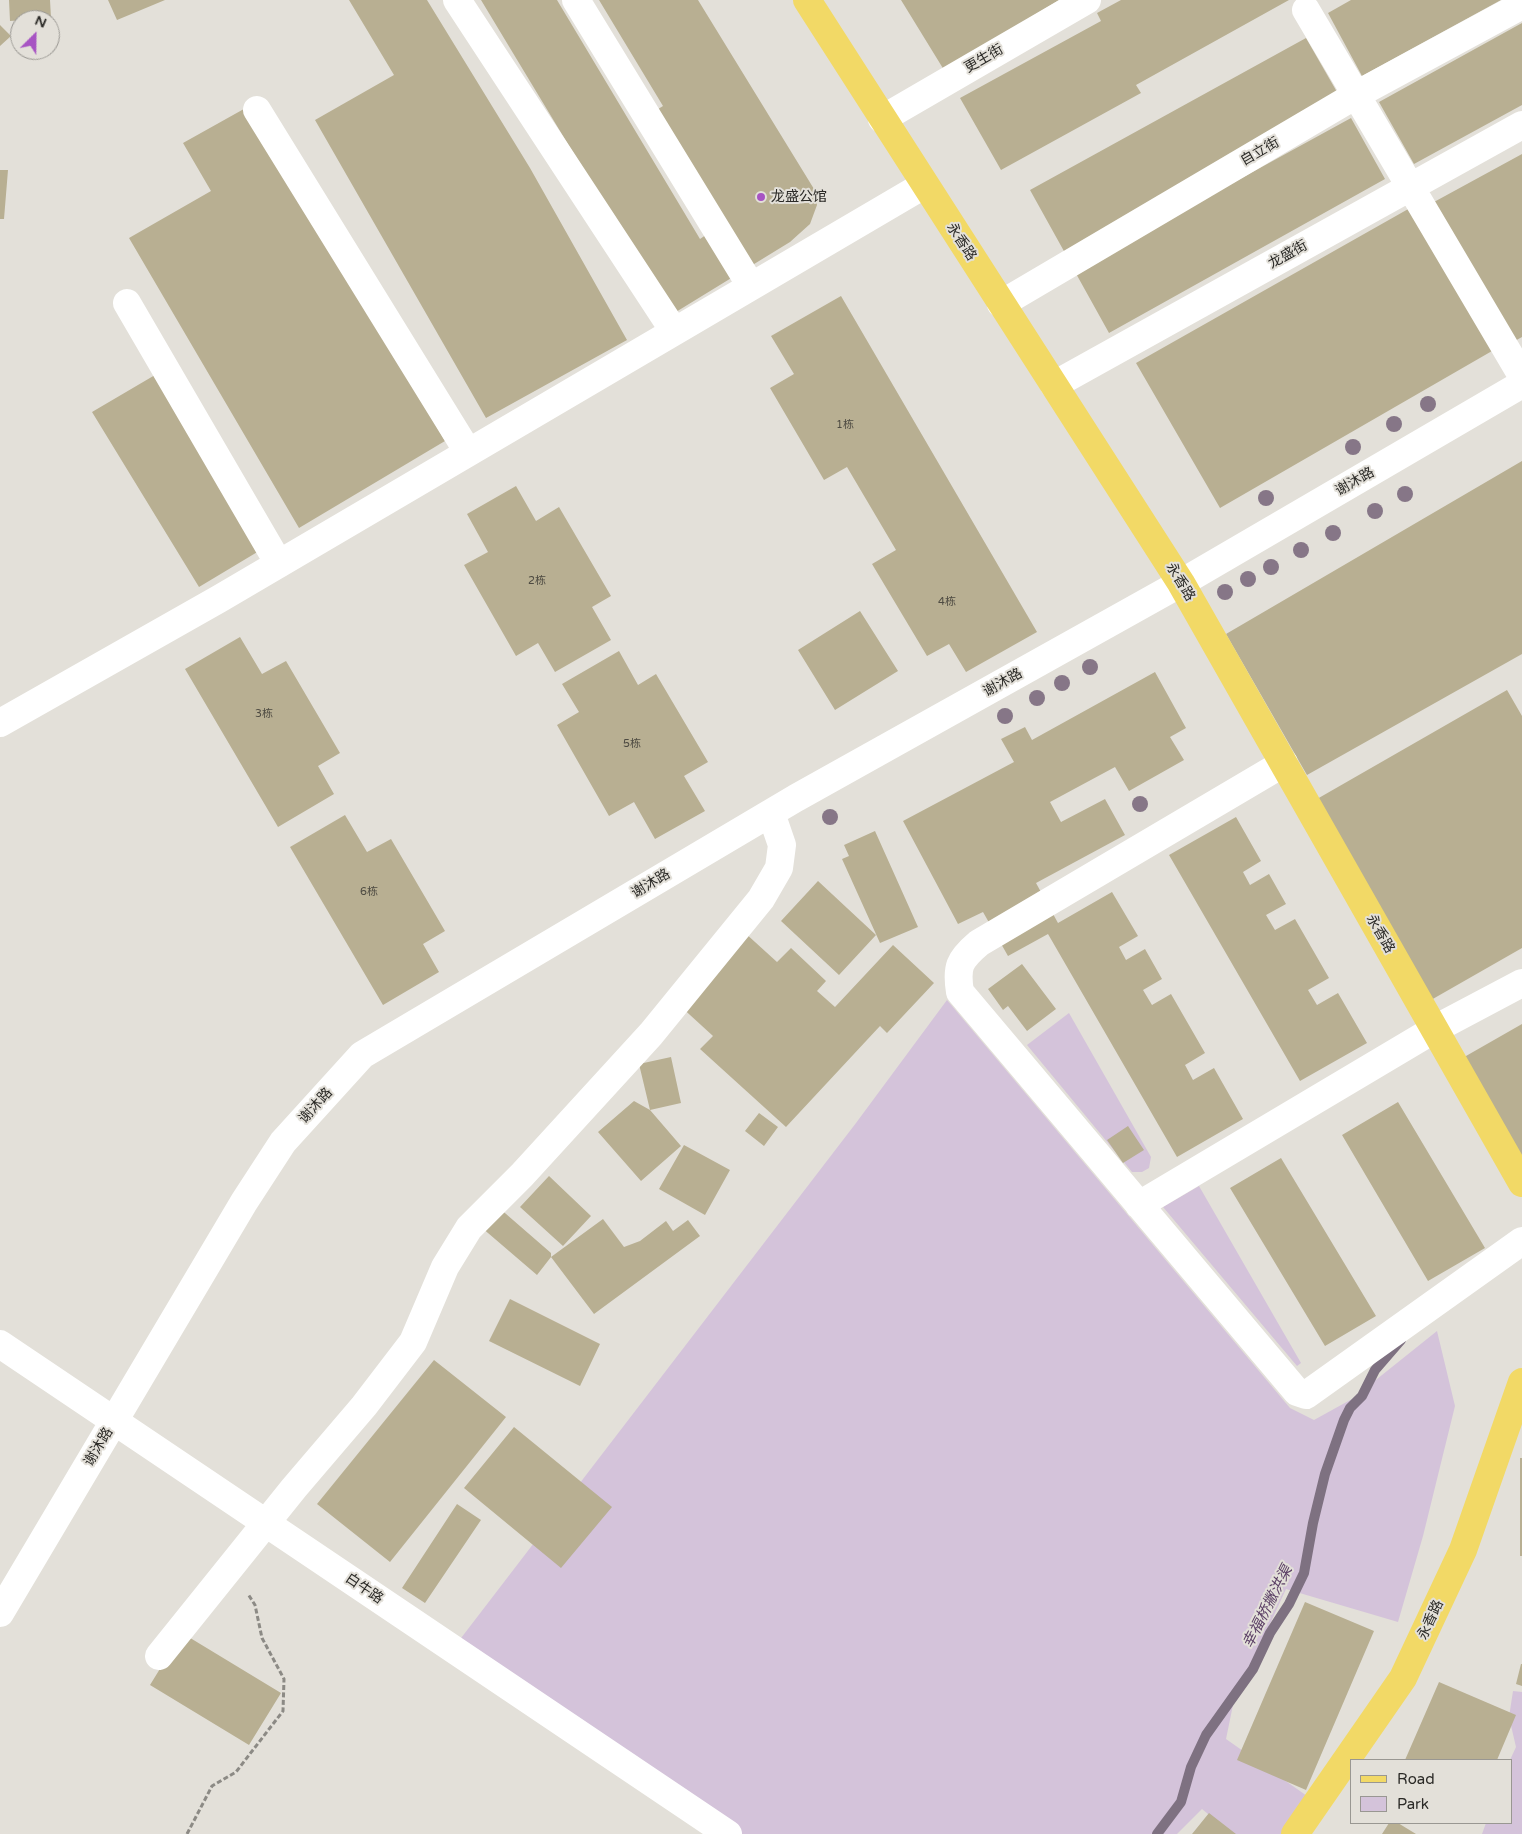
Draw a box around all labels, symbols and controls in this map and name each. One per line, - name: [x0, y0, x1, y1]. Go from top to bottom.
- north arrow: [10, 10, 60, 60]
- text: N: [32, 12, 49, 32]
- street label: 更生街: [962, 41, 1006, 77]
- street label: 自立街: [1238, 134, 1282, 170]
- place label: 龙盛公馆: [771, 189, 827, 205]
- marker: 龙盛公馆: [755, 191, 767, 203]
- street label: 永香路: [943, 220, 979, 264]
- street label: 龙盛街: [1266, 237, 1310, 273]
- house number: 1栋: [836, 418, 854, 432]
- street label: 谢沐路: [1333, 464, 1377, 500]
- street label: 永香路: [1162, 560, 1198, 604]
- house number: 2栋: [528, 574, 546, 588]
- house number: 4栋: [938, 595, 956, 609]
- street label: 谢沐路: [981, 665, 1025, 701]
- house number: 3栋: [255, 707, 273, 721]
- house number: 5栋: [623, 737, 641, 751]
- street label: 谢沐路: [629, 866, 673, 902]
- house number: 6栋: [360, 885, 378, 899]
- street label: 永香路: [1362, 912, 1398, 956]
- street label: 谢沐路: [296, 1085, 336, 1127]
- street label: 谢沐路: [81, 1425, 117, 1469]
- water label: 幸福桥撇洪渠: [1240, 1563, 1296, 1651]
- street label: 白牛路: [342, 1570, 386, 1608]
- street label: 永香路: [1415, 1597, 1447, 1643]
- legend: [1350, 1759, 1512, 1824]
- text: Road: [1397, 1770, 1435, 1788]
- text: Park: [1397, 1795, 1429, 1813]

